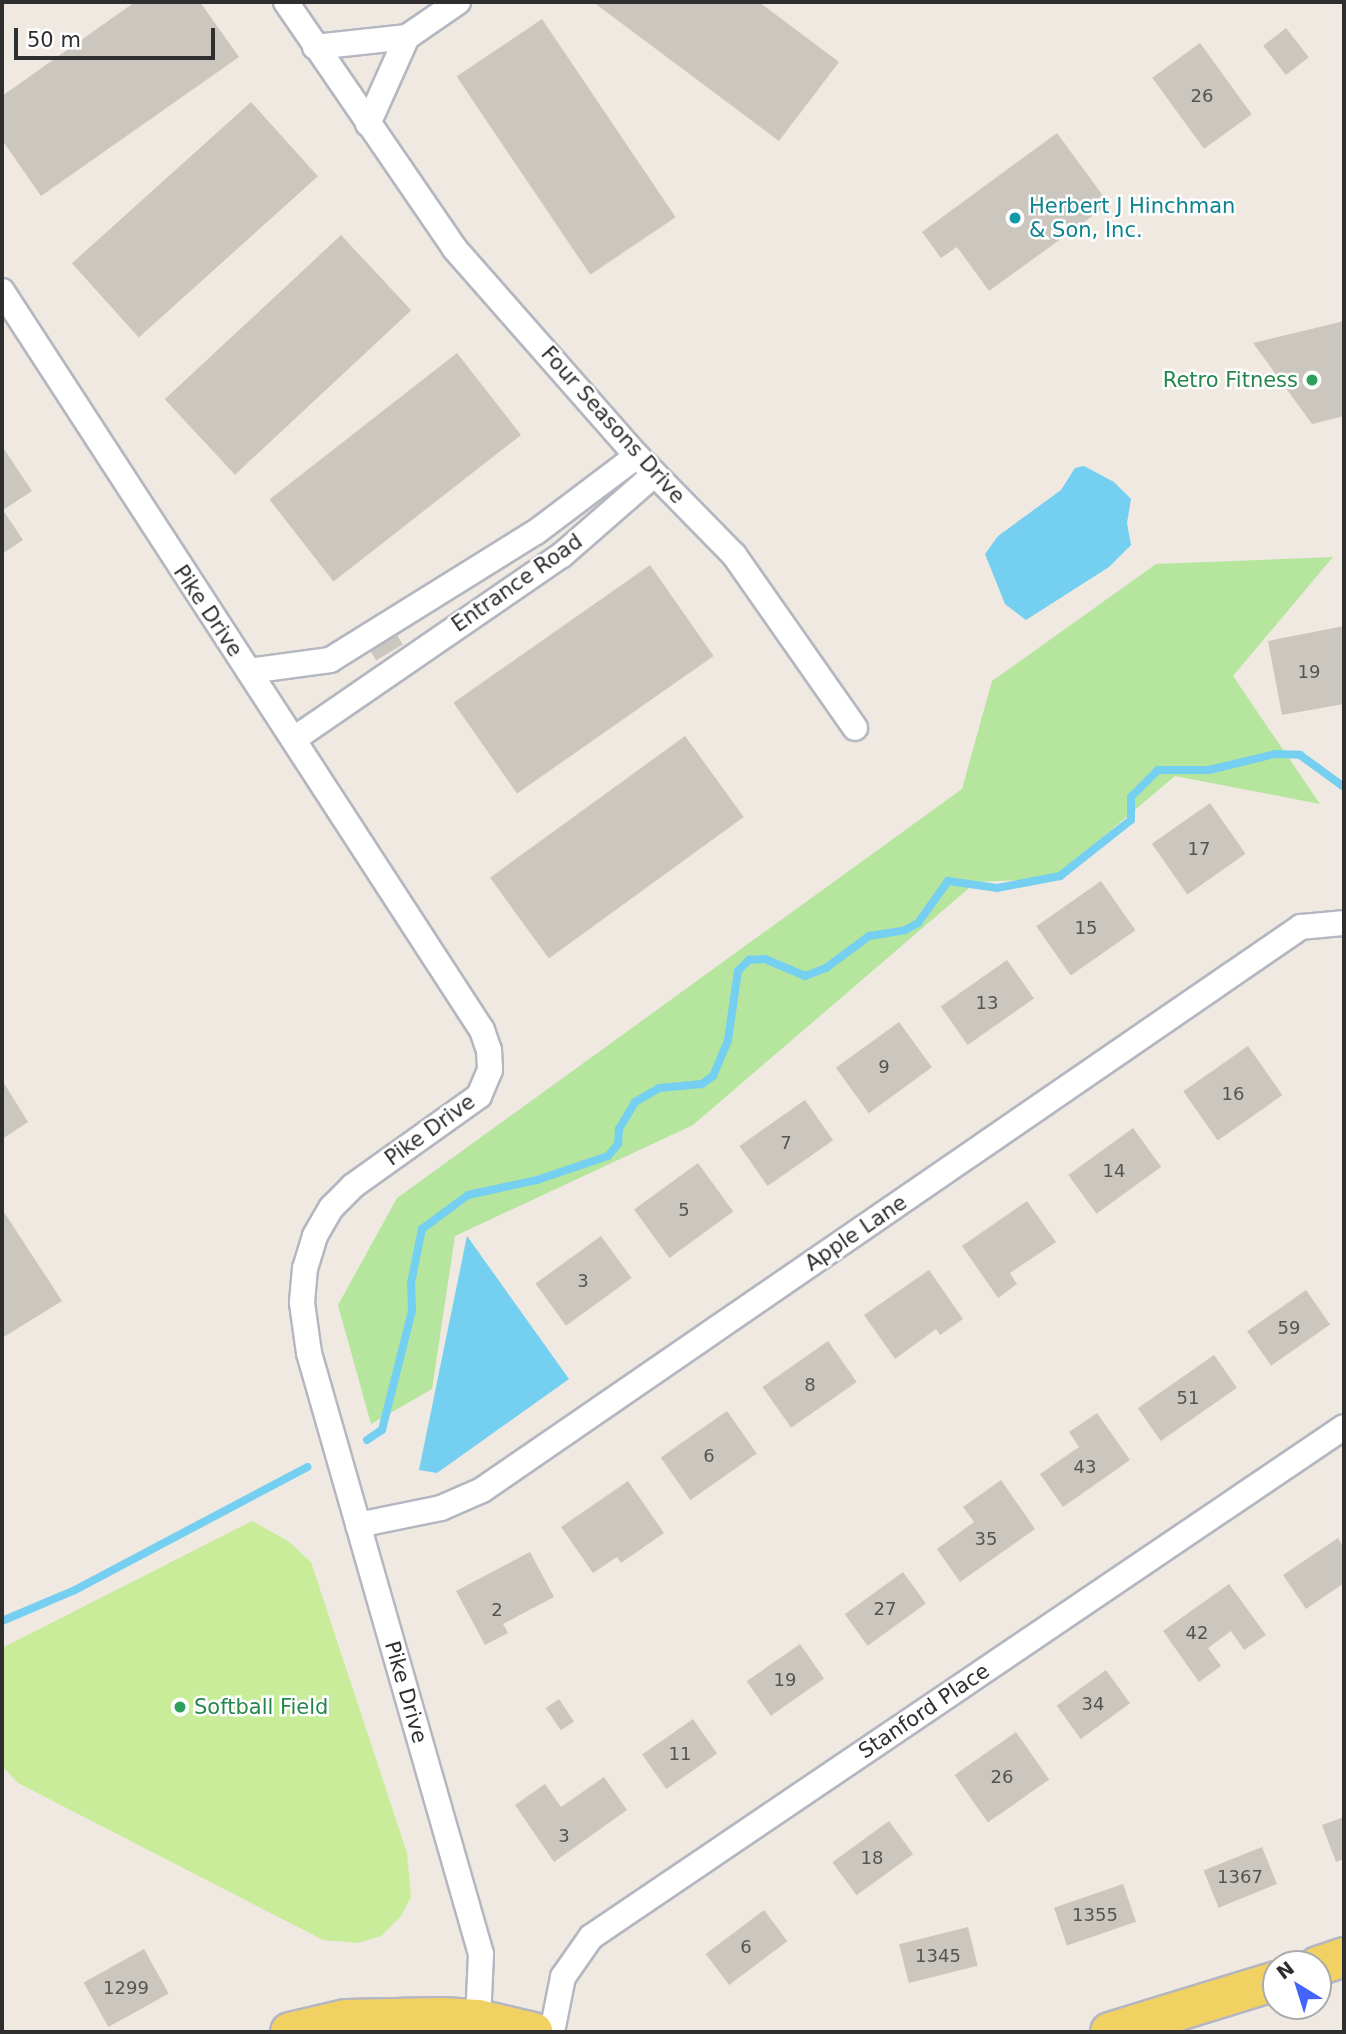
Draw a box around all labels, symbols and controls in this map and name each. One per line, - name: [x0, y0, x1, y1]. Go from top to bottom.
- scale bar: [18, 14, 219, 58]
- text: 50 m: [27, 28, 81, 52]
- house number: 26: [1191, 85, 1213, 107]
- place label: Herbert J Hinchman & Son, Inc.: [1029, 193, 1235, 243]
- marker: Herbert J Hinchman & Son, Inc.: [1007, 210, 1023, 226]
- street label: Four Seasons Drive: [536, 341, 690, 509]
- place label: Retro Fitness: [1163, 367, 1298, 393]
- marker: Retro Fitness: [1304, 372, 1320, 388]
- street label: Entrance Road: [447, 529, 587, 637]
- street label: Pike Drive: [168, 560, 248, 662]
- house number: 19: [1298, 661, 1320, 683]
- house number: 17: [1188, 838, 1210, 860]
- house number: 15: [1075, 917, 1097, 939]
- house number: 13: [976, 992, 998, 1014]
- house number: 9: [878, 1056, 890, 1078]
- house number: 16: [1222, 1083, 1244, 1105]
- street label: Pike Drive: [380, 1089, 480, 1171]
- house number: 7: [780, 1132, 792, 1154]
- house number: 14: [1103, 1160, 1125, 1182]
- street label: Apple Lane: [800, 1190, 912, 1276]
- house number: 5: [678, 1199, 690, 1221]
- house number: 3: [577, 1270, 589, 1292]
- house number: 59: [1278, 1317, 1300, 1339]
- house number: 8: [804, 1374, 816, 1396]
- house number: 51: [1177, 1387, 1199, 1409]
- house number: 6: [703, 1445, 715, 1467]
- house number: 43: [1074, 1456, 1096, 1478]
- house number: 35: [975, 1528, 997, 1550]
- house number: 27: [874, 1598, 896, 1620]
- house number: 2: [491, 1599, 503, 1621]
- house number: 42: [1186, 1622, 1208, 1644]
- street label: Pike Drive: [379, 1638, 433, 1746]
- street label: Stanford Place: [854, 1658, 994, 1764]
- house number: 19: [774, 1669, 796, 1691]
- house number: 34: [1082, 1693, 1104, 1715]
- place label: Softball Field: [194, 1694, 328, 1720]
- marker: Softball Field: [172, 1699, 188, 1715]
- house number: 11: [669, 1743, 691, 1765]
- house number: 26: [991, 1766, 1013, 1788]
- house number: 3: [558, 1825, 570, 1847]
- house number: 18: [861, 1847, 883, 1869]
- house number: 1367: [1217, 1866, 1263, 1888]
- house number: 1355: [1072, 1904, 1118, 1926]
- house number: 6: [740, 1936, 752, 1958]
- house number: 1345: [915, 1945, 961, 1967]
- north arrow: [1262, 1950, 1332, 2020]
- text: N: [1272, 1956, 1298, 1984]
- house number: 1299: [103, 1977, 149, 1999]

